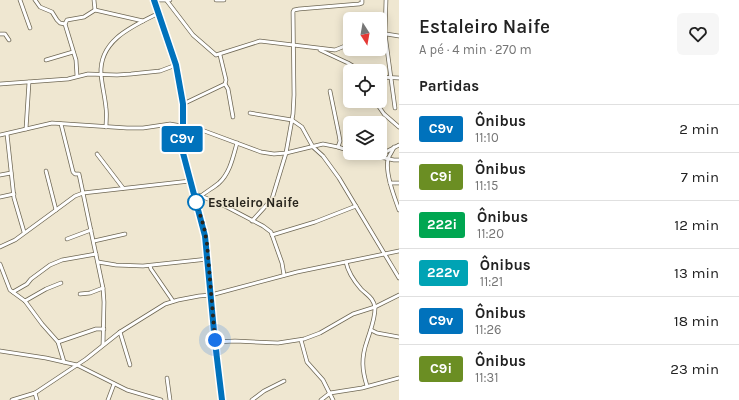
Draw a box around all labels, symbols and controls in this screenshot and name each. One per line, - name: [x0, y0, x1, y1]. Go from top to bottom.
- north arrow: [343, 12, 387, 56]
- map controls: [343, 12, 387, 160]
- button: heart: [677, 13, 719, 55]
- text: Estaleiro Naife: [419, 16, 550, 38]
- text: A pé · 4 min · 270 m: [419, 42, 532, 57]
- button: locate: [343, 64, 387, 108]
- text: Partidas: [419, 77, 479, 95]
- text: Ônibus: [475, 112, 526, 130]
- button: layers: [343, 116, 387, 160]
- text: C9v: [429, 120, 453, 137]
- text: 2 min: [679, 120, 719, 138]
- line badge: C9v: [159, 126, 205, 152]
- text: C9v: [170, 130, 194, 147]
- text: 11:10: [475, 130, 499, 145]
- text: Ônibus: [475, 160, 526, 178]
- text: C9i: [430, 168, 452, 185]
- text: 7 min: [681, 168, 719, 186]
- text: 11:15: [475, 178, 498, 193]
- marker: Estaleiro Naife: [187, 193, 205, 211]
- place label: Estaleiro Naife: [208, 195, 299, 210]
- text: Ônibus: [477, 208, 528, 226]
- text: 222i: [427, 216, 457, 233]
- text: 12 min: [674, 216, 719, 234]
- text: 11:20: [477, 226, 504, 241]
- text: Ônibus: [480, 256, 531, 274]
- text: 222v: [427, 264, 460, 281]
- text: 13 min: [674, 264, 719, 282]
- text: 11:21: [480, 274, 503, 289]
- text: Ônibus: [475, 304, 526, 322]
- text: C9v: [429, 312, 453, 329]
- text: 18 min: [674, 312, 719, 330]
- text: 11:26: [475, 322, 502, 337]
- your location: [205, 330, 225, 350]
- text: Ônibus: [475, 352, 526, 370]
- text: C9i: [430, 360, 452, 377]
- text: 23 min: [670, 360, 719, 378]
- text: 11:31: [475, 370, 499, 385]

